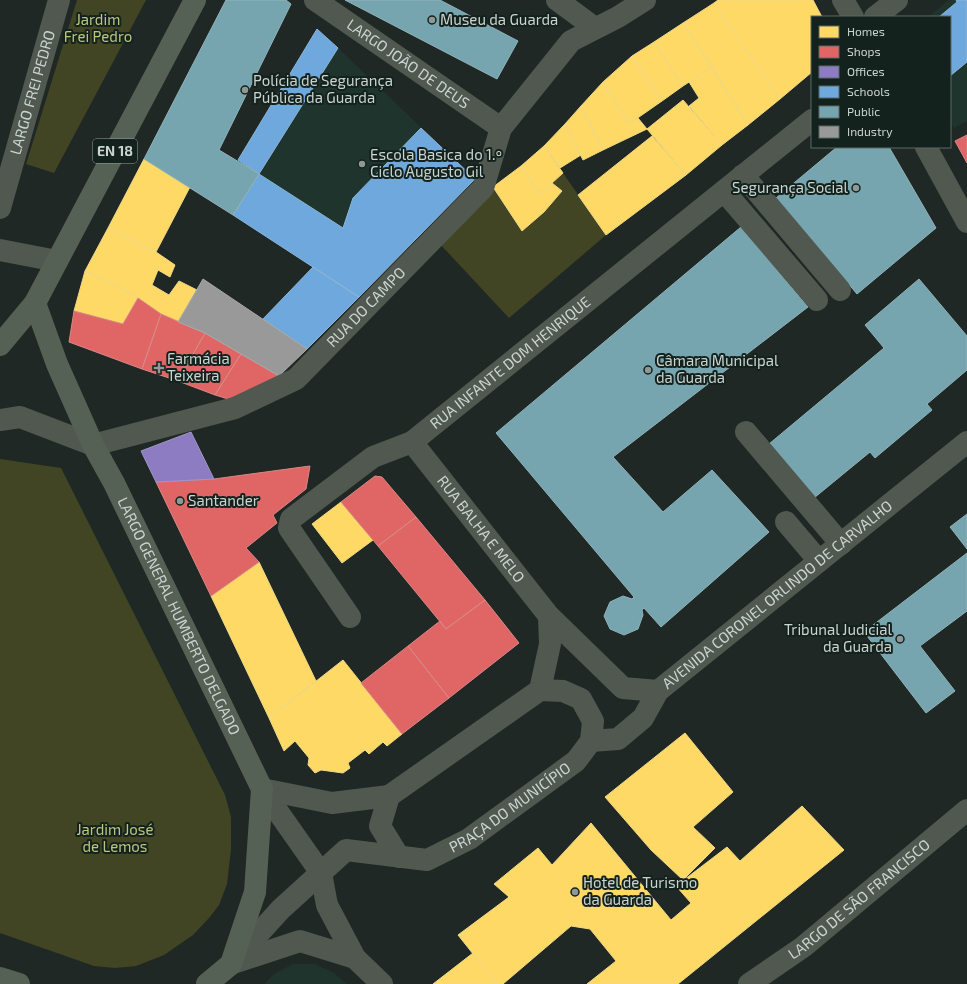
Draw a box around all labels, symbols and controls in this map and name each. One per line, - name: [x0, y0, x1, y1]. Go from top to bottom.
- park label: Jardim Frei Pedro: [64, 10, 132, 45]
- place label: Museu da Guarda: [440, 10, 558, 28]
- street label: LARGO JOÃO DE DEUS: [344, 15, 474, 112]
- marker: Museu da Guarda: [427, 15, 437, 25]
- legend: [811, 16, 951, 148]
- text: Homes: [847, 24, 885, 38]
- street label: LARGO FREI PEDRO: [6, 28, 58, 157]
- text: Shops: [847, 44, 881, 58]
- text: Offices: [847, 64, 884, 78]
- place label: Polícia de Segurança Pública da Guarda: [253, 71, 393, 106]
- text: Schools: [847, 84, 890, 98]
- marker: Polícia de Segurança Pública da Guarda: [240, 85, 250, 95]
- text: Public: [847, 104, 880, 118]
- text: Industry: [847, 124, 893, 138]
- road number: EN 18: [93, 139, 137, 163]
- place label: Escola Basica do 1.º Ciclo Augusto Gil: [370, 145, 502, 180]
- marker: Escola Basica do 1.º Ciclo Augusto Gil: [357, 159, 367, 169]
- place label: Segurança Social: [732, 178, 849, 197]
- marker: Segurança Social: [851, 183, 861, 193]
- street label: RUA DO CAMPO: [322, 263, 409, 350]
- street label: RUA INFANTE DOM HENRIQUE: [426, 292, 594, 432]
- place label: Farmácia Teixeira: [167, 349, 230, 384]
- place label: Câmara Municipal da Guarda: [656, 351, 779, 386]
- marker: Farmácia Teixeira: [154, 363, 164, 373]
- marker: Câmara Municipal da Guarda: [643, 365, 653, 375]
- street label: RUA BALHA E MELO: [434, 472, 529, 586]
- place label: Santander: [188, 491, 259, 509]
- street label: LARGO GENERAL HUMBERTO DELGADO: [114, 494, 244, 738]
- marker: Santander: [175, 496, 185, 506]
- street label: AVENIDA CORONEL ORLINDO DE CARVALHO: [658, 496, 895, 692]
- place label: Tribunal Judicial da Guarda: [784, 620, 893, 655]
- marker: Tribunal Judicial da Guarda: [895, 634, 905, 644]
- street label: PRAÇA DO MUNICÍPIO: [446, 758, 574, 856]
- park label: Jardim José de Lemos: [77, 820, 154, 855]
- street label: LARGO DE SÃO FRANCISCO: [784, 835, 933, 963]
- place label: Hotel de Turismo da Guarda: [583, 873, 697, 908]
- marker: Hotel de Turismo da Guarda: [570, 887, 580, 897]

